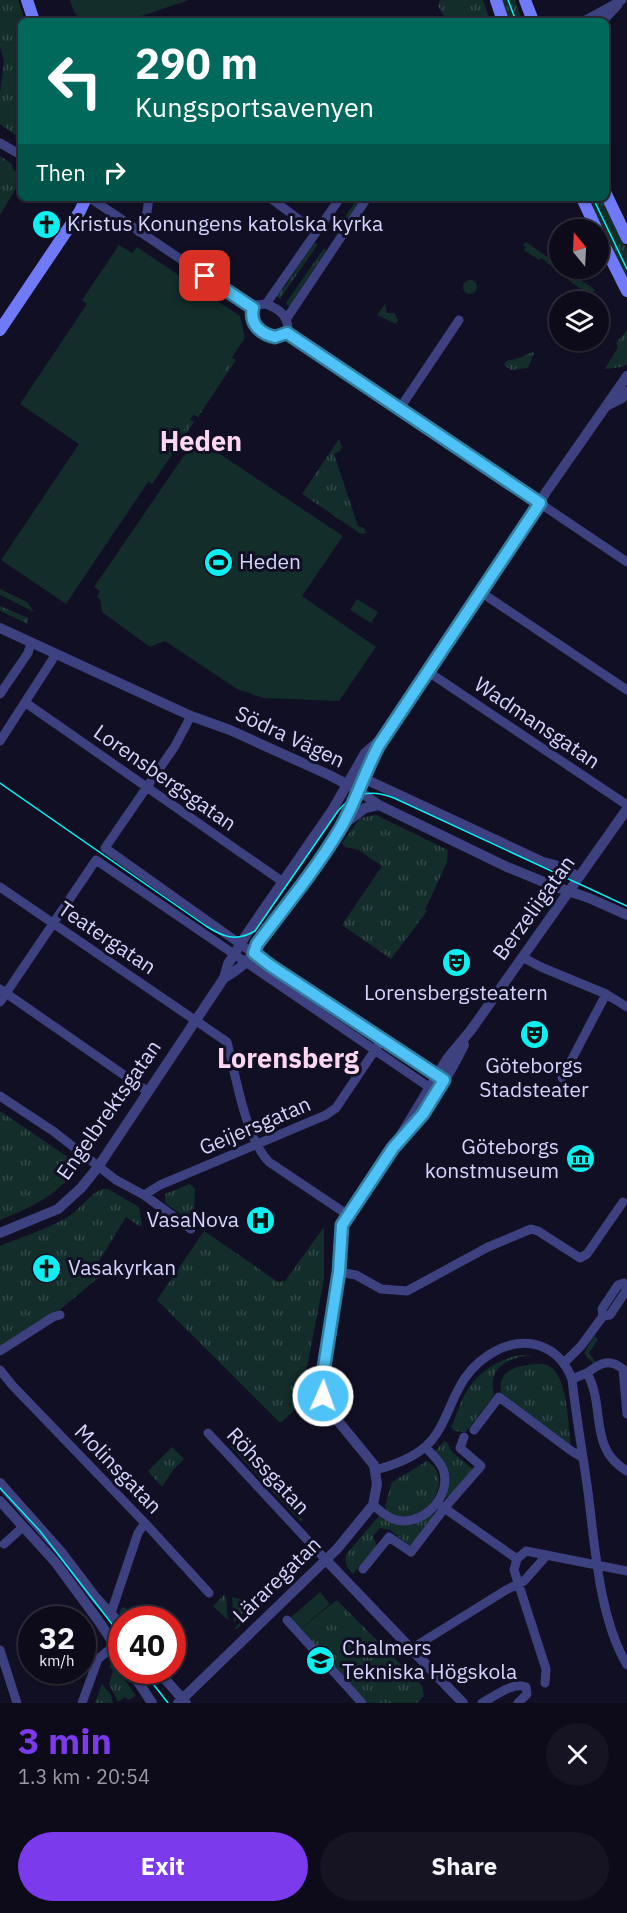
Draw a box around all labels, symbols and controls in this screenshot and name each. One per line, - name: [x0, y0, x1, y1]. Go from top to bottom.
- text: 290 m: [135, 36, 258, 91]
- icon: left: [36, 42, 114, 120]
- text: Kungsportsavenyen: [135, 89, 374, 124]
- icon: right: [98, 156, 131, 189]
- text: Then: [36, 158, 86, 187]
- church icon: Kristus Konungens katolska kyrka: [30, 208, 62, 240]
- place label: Kristus Konungens katolska kyrka: [67, 209, 383, 237]
- north arrow: [549, 219, 609, 279]
- map controls: [549, 219, 609, 351]
- pin: [179, 250, 230, 301]
- icon: arrive: [188, 259, 221, 292]
- button: layers: [549, 291, 609, 351]
- district label: Heden: [160, 423, 242, 458]
- sports icon: Heden: [202, 546, 234, 578]
- place label: Heden: [239, 547, 301, 575]
- street label: Wadmansgatan: [469, 670, 606, 775]
- street label: Södra Vägen: [231, 699, 350, 774]
- street label: Lorensbergsgatan: [89, 717, 242, 837]
- street label: Berzeliigatan: [486, 849, 581, 965]
- street label: Teatergatan: [53, 894, 162, 980]
- theatre icon: Lorensbergsteatern: [440, 946, 472, 978]
- place label: Lorensbergsteatern: [364, 978, 548, 1006]
- theatre icon: Göteborgs Stadsteater: [518, 1019, 550, 1051]
- street label: Engelbrektsgatan: [49, 1034, 167, 1185]
- district label: Lorensberg: [217, 1040, 359, 1075]
- place label: Göteborgs Stadsteater: [479, 1051, 589, 1103]
- street label: Geijersgatan: [195, 1089, 315, 1161]
- place label: Göteborgs konstmuseum: [425, 1132, 559, 1184]
- museum icon: Göteborgs konstmuseum: [564, 1143, 596, 1175]
- hospital icon: VasaNova: [244, 1204, 276, 1236]
- place label: VasaNova: [146, 1205, 239, 1233]
- church icon: Vasakyrkan: [31, 1252, 63, 1284]
- place label: Vasakyrkan: [68, 1253, 176, 1281]
- position arrow: [291, 1364, 355, 1428]
- street label: Molinsgatan: [69, 1417, 169, 1519]
- street label: Röhssgatan: [221, 1421, 316, 1520]
- street label: Läraregatan: [226, 1530, 326, 1628]
- speed limit sign: 40: [108, 1606, 186, 1684]
- text: 32: [39, 1618, 75, 1657]
- place label: Chalmers Tekniska Högskola: [342, 1633, 517, 1685]
- school or university icon: Chalmers Tekniska Högskola: [305, 1644, 337, 1676]
- text: km/h: [39, 1651, 75, 1670]
- text: 3 min: [18, 1717, 112, 1764]
- button: close: [546, 1723, 609, 1786]
- text: 1.3 km · 20:54: [18, 1763, 150, 1790]
- button: Exit: [18, 1832, 308, 1901]
- button: Share: [320, 1832, 609, 1901]

